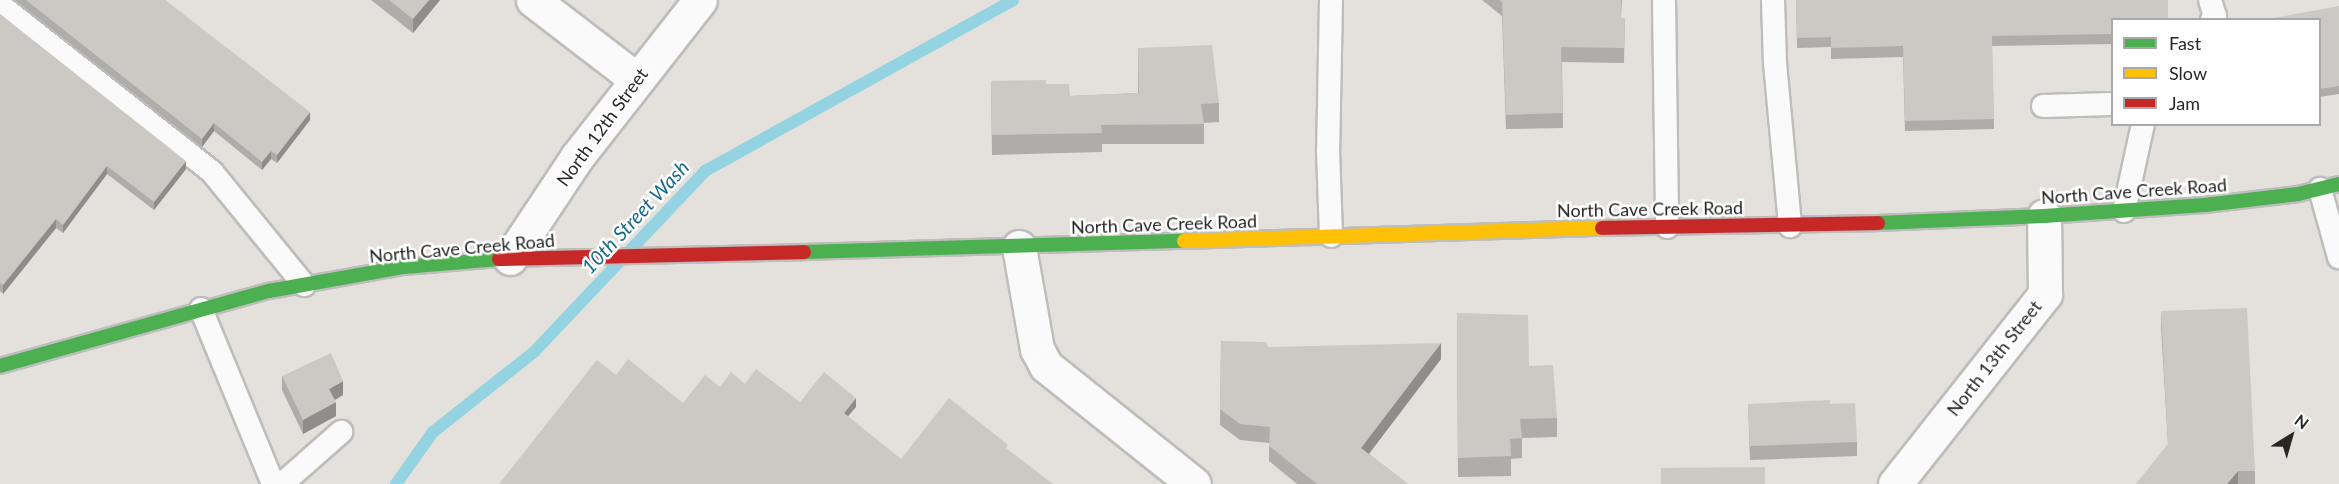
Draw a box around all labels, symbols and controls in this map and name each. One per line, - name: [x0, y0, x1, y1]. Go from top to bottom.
- legend: [2111, 18, 2321, 126]
- text: Fast: [2169, 32, 2201, 54]
- text: Slow: [2169, 62, 2207, 84]
- street label: North 12th Street: [552, 64, 652, 190]
- text: Jam: [2169, 92, 2200, 114]
- water label: 10th Street Wash: [576, 155, 694, 279]
- street label: North Cave Creek Road: [2040, 174, 2228, 208]
- street label: North Cave Creek Road: [1557, 197, 1743, 221]
- street label: North Cave Creek Road: [1071, 210, 1257, 238]
- street label: North Cave Creek Road: [368, 229, 556, 267]
- street label: North 13th Street: [1942, 296, 2046, 420]
- north arrow: [2261, 406, 2321, 466]
- text: N: [2291, 410, 2313, 433]

